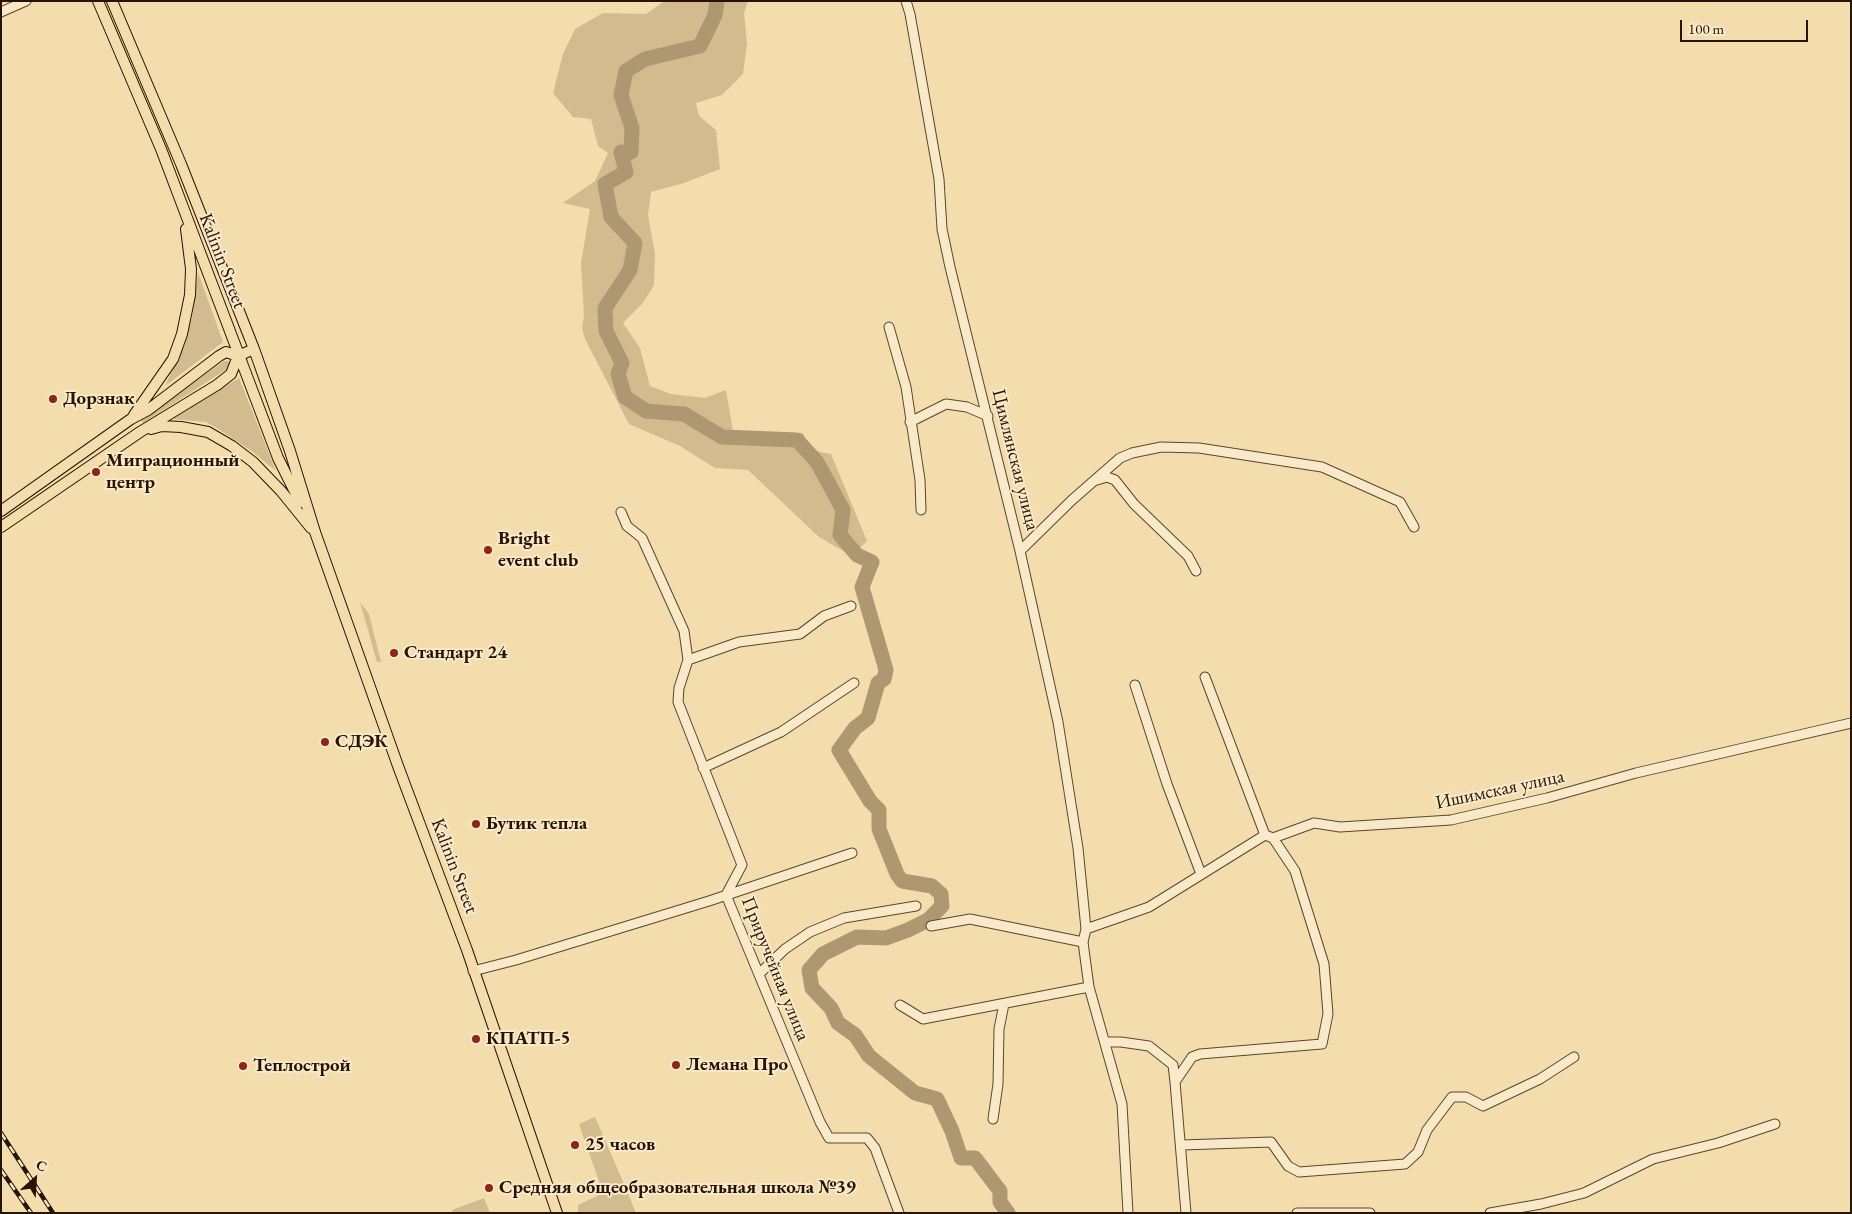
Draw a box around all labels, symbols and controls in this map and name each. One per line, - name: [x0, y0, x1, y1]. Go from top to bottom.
- scale bar: [1682, 10, 1810, 42]
- text: 100 m: [1688, 19, 1724, 38]
- street label: Kalinin Street: [193, 210, 251, 312]
- street label: Цимлянская улица: [986, 387, 1044, 533]
- place label: Дорзнак: [63, 388, 134, 410]
- marker: Дорзнак: [47, 393, 59, 405]
- place label: Миграционный центр: [106, 450, 239, 494]
- marker: Миграционный центр: [90, 466, 102, 478]
- place label: Bright event club: [498, 528, 578, 572]
- marker: Bright event club: [482, 544, 494, 556]
- place label: Стандарт 24: [404, 642, 507, 664]
- marker: Стандарт 24: [388, 647, 400, 659]
- place label: СДЭК: [335, 731, 388, 753]
- marker: СДЭК: [319, 736, 331, 748]
- street label: Ишимская улица: [1434, 765, 1566, 815]
- place label: Бутик тепла: [486, 813, 587, 835]
- street label: Kalinin Street: [425, 815, 483, 917]
- marker: Бутик тепла: [470, 818, 482, 830]
- street label: Приручейная улица: [736, 894, 814, 1044]
- place label: КПАТП-5: [486, 1028, 571, 1050]
- marker: КПАТП-5: [470, 1033, 482, 1045]
- place label: Лемана Про: [686, 1054, 788, 1076]
- place label: Теплострой: [253, 1055, 351, 1077]
- marker: Лемана Про: [670, 1059, 682, 1071]
- marker: Теплострой: [237, 1060, 249, 1072]
- place label: 25 часов: [585, 1134, 655, 1156]
- marker: 25 часов: [569, 1139, 581, 1151]
- north arrow: [10, 1154, 60, 1204]
- text: С: [33, 1155, 50, 1176]
- place label: Средняя общеобразовательная школа №39: [499, 1177, 856, 1199]
- marker: Средняя общеобразовательная школа №39: [483, 1182, 495, 1194]

